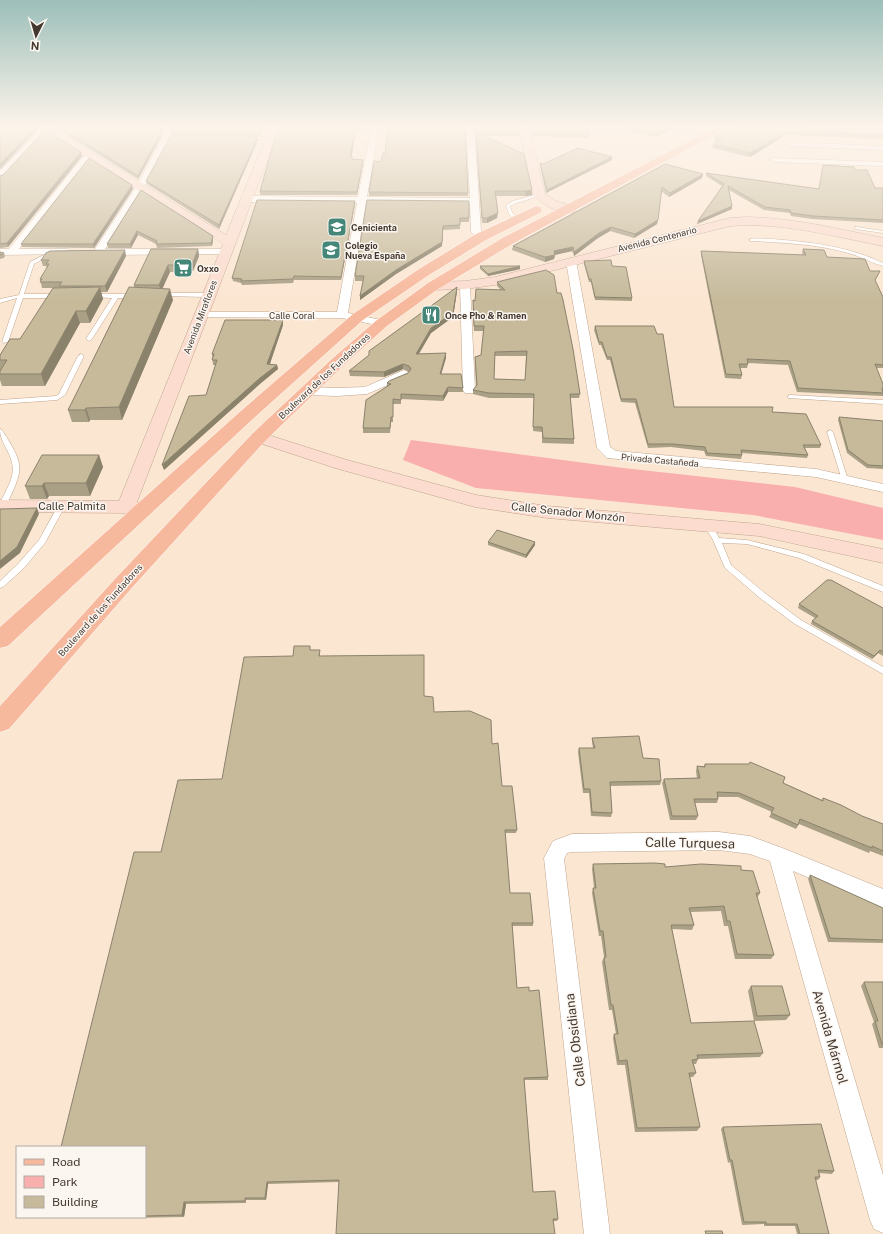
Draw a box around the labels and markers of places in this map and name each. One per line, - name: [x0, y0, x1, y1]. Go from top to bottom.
- school or university icon: Cenicienta: [326, 216, 348, 238]
- place label: Cenicienta: [351, 222, 397, 233]
- school or university icon: Colegio Nueva España: [320, 239, 342, 261]
- place label: Colegio Nueva España: [345, 240, 405, 261]
- supermarket icon: Oxxo: [172, 257, 194, 279]
- place label: Oxxo: [197, 263, 219, 274]
- restaurant icon: Once Pho & Ramen: [420, 304, 442, 326]
- place label: Once Pho & Ramen: [445, 310, 526, 321]

